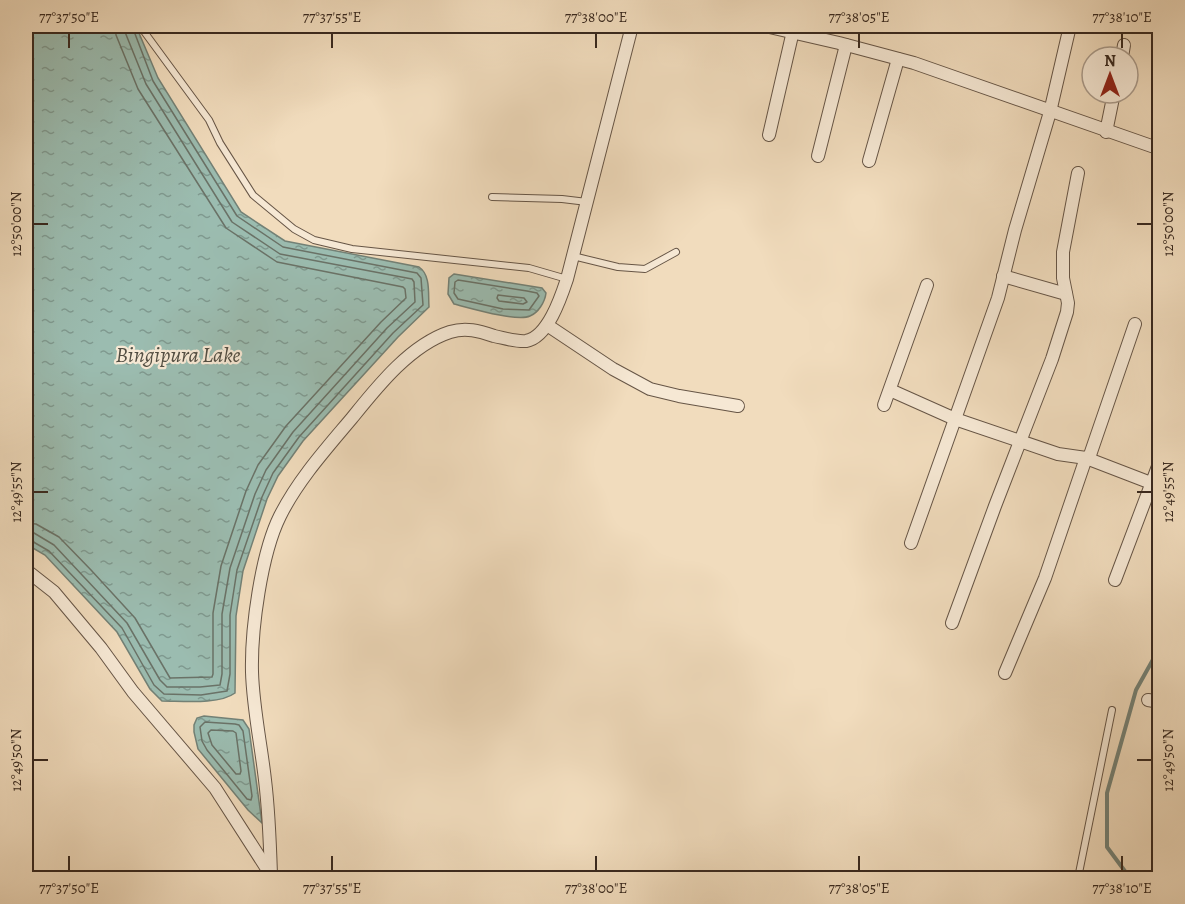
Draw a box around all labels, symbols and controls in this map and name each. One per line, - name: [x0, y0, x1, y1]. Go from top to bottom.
- text: 77°37'50"E: [39, 7, 99, 27]
- text: 77°37'55"E: [303, 7, 361, 27]
- text: 77°38'00"E: [565, 7, 627, 27]
- text: 77°38'05"E: [828, 7, 890, 27]
- text: 77°38'10"E: [1092, 7, 1152, 27]
- north arrow: [1080, 45, 1140, 105]
- text: N: [1104, 50, 1116, 72]
- text: 12°50'00"N: [6, 191, 26, 257]
- text: 12°50'00"N: [1158, 191, 1178, 257]
- water label: Bingipura Lake: [116, 340, 241, 370]
- text: 12°49'55"N: [6, 461, 26, 523]
- text: 12°49'55"N: [1158, 461, 1178, 523]
- text: 12°49'50"N: [6, 728, 26, 791]
- text: 12°49'50"N: [1158, 728, 1178, 791]
- text: 77°37'50"E: [39, 878, 99, 898]
- text: 77°37'55"E: [303, 878, 361, 898]
- text: 77°38'00"E: [565, 878, 627, 898]
- text: 77°38'05"E: [828, 878, 890, 898]
- text: 77°38'10"E: [1092, 878, 1152, 898]

